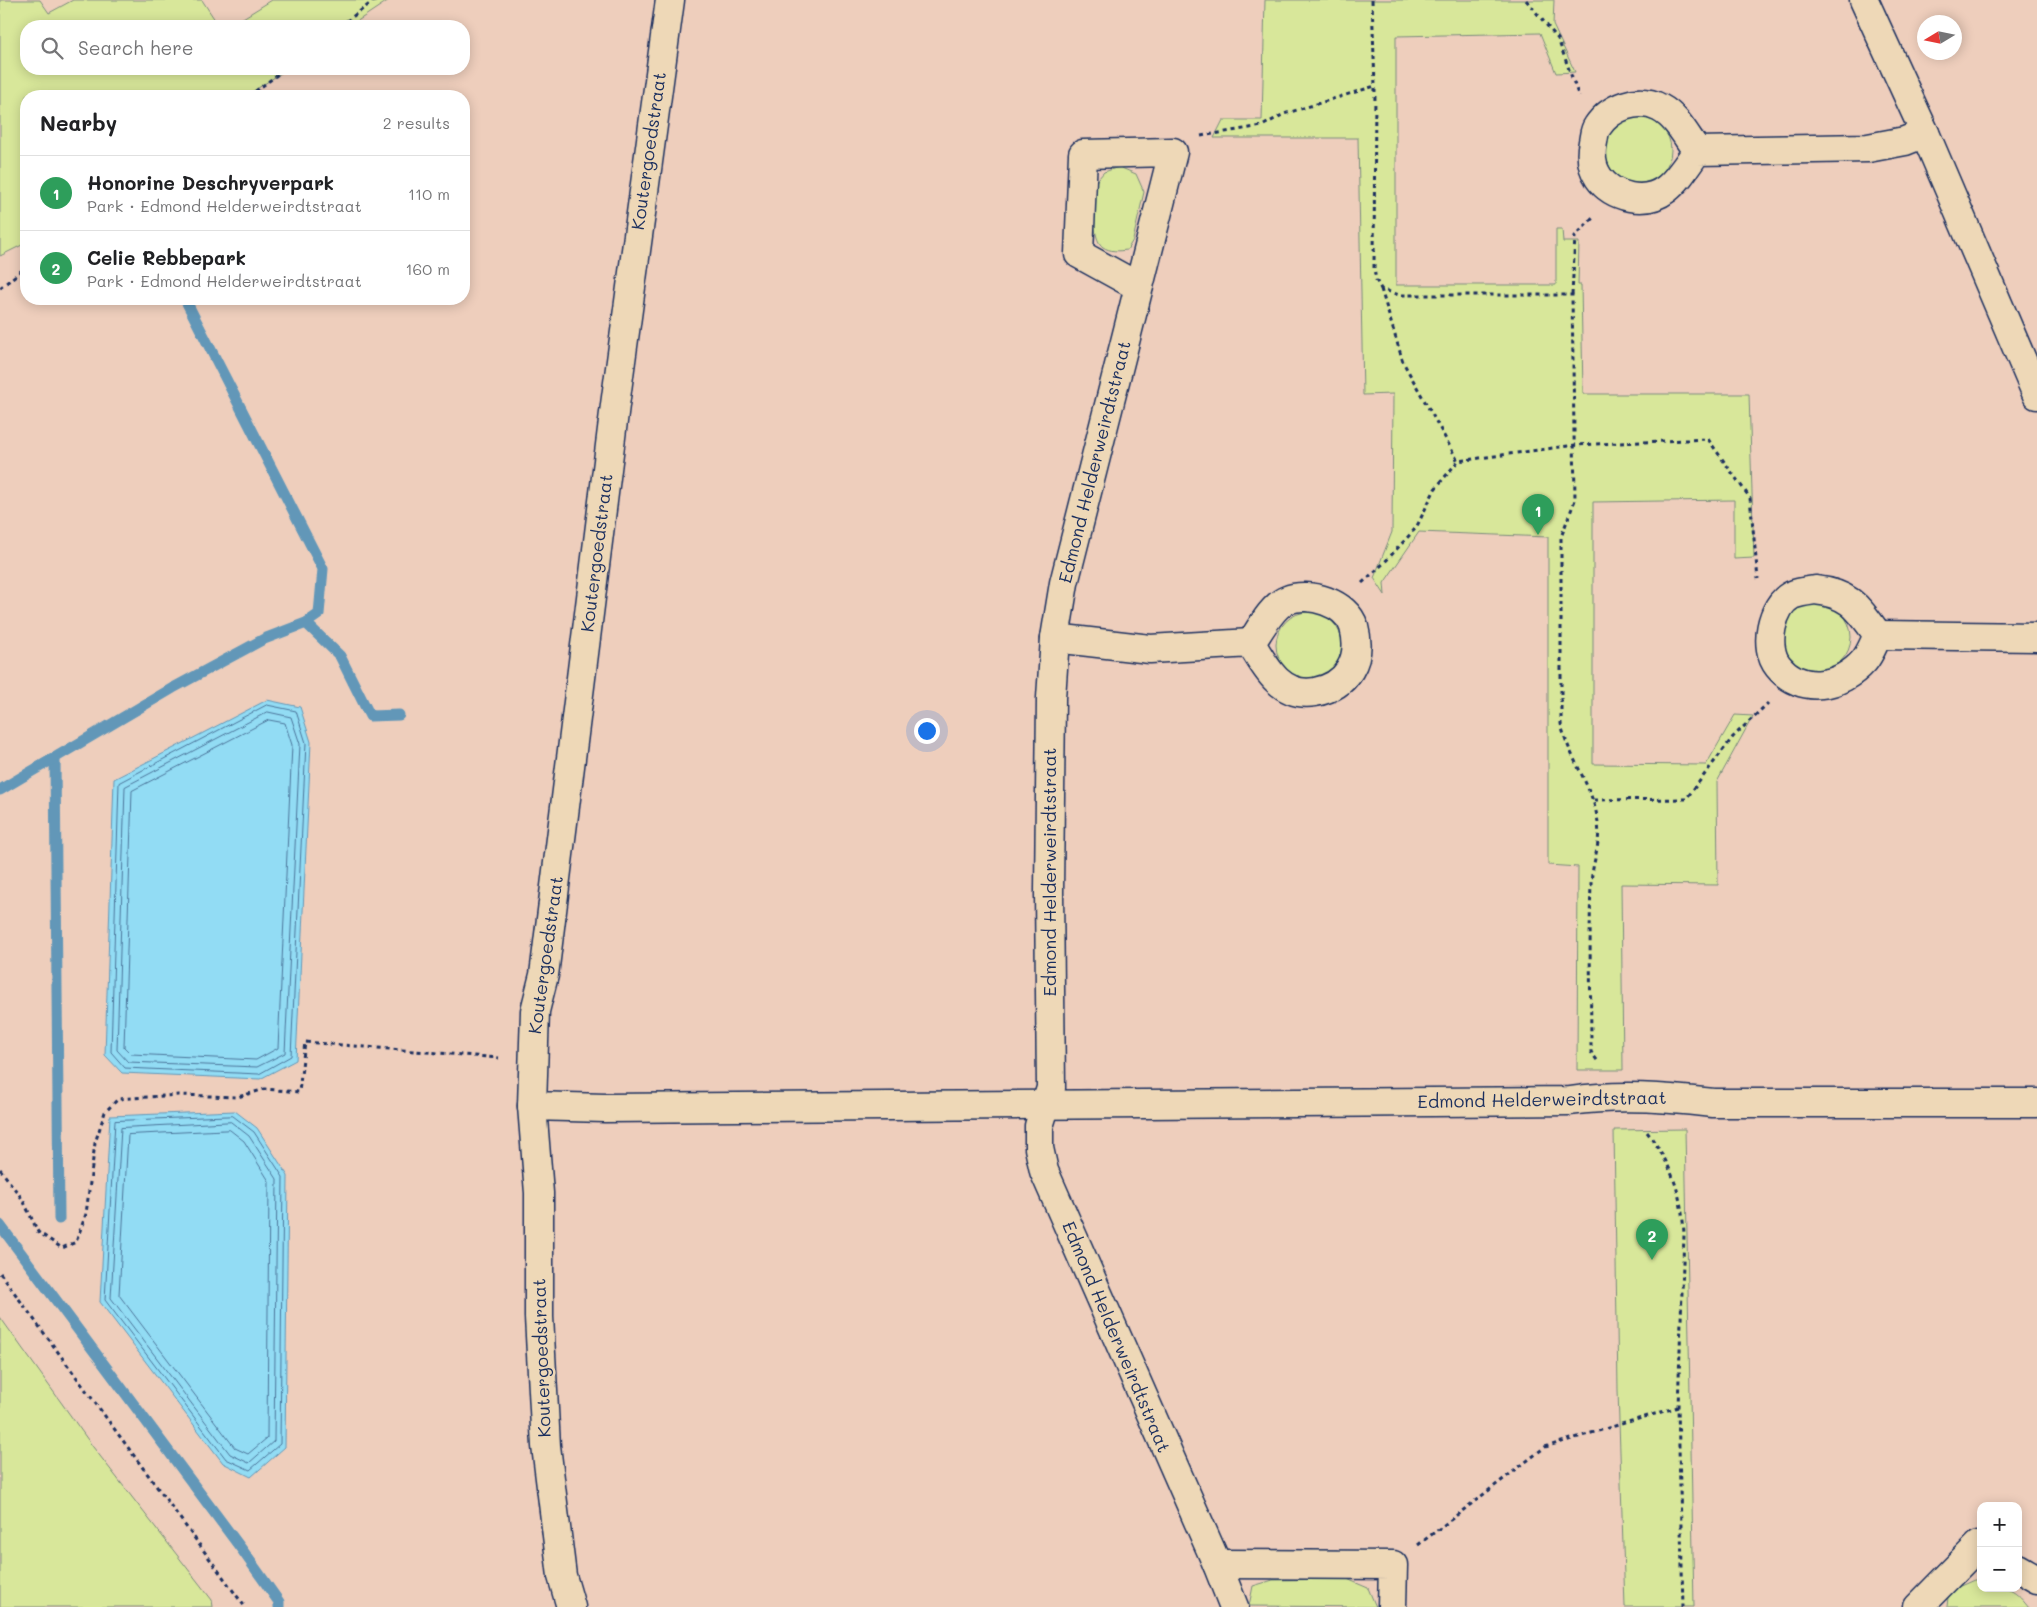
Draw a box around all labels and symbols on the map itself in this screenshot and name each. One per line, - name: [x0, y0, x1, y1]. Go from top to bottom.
- north arrow: [1917, 15, 1962, 60]
- street label: Koutergoedstraat: [625, 70, 671, 231]
- street label: Edmond Helderweirdtstraat: [1052, 338, 1136, 585]
- street label: Koutergoedstraat: [574, 472, 618, 633]
- pin: 1: [1522, 494, 1554, 535]
- your location: [914, 718, 940, 744]
- street label: Edmond Helderweirdtstraat: [1037, 747, 1061, 997]
- street label: Koutergoedstraat: [522, 874, 568, 1035]
- street label: Edmond Helderweirdtstraat: [1417, 1085, 1667, 1113]
- street label: Edmond Helderweirdtstraat: [1057, 1217, 1177, 1456]
- pin: 2: [1636, 1219, 1668, 1260]
- street label: Koutergoedstraat: [526, 1278, 556, 1438]

